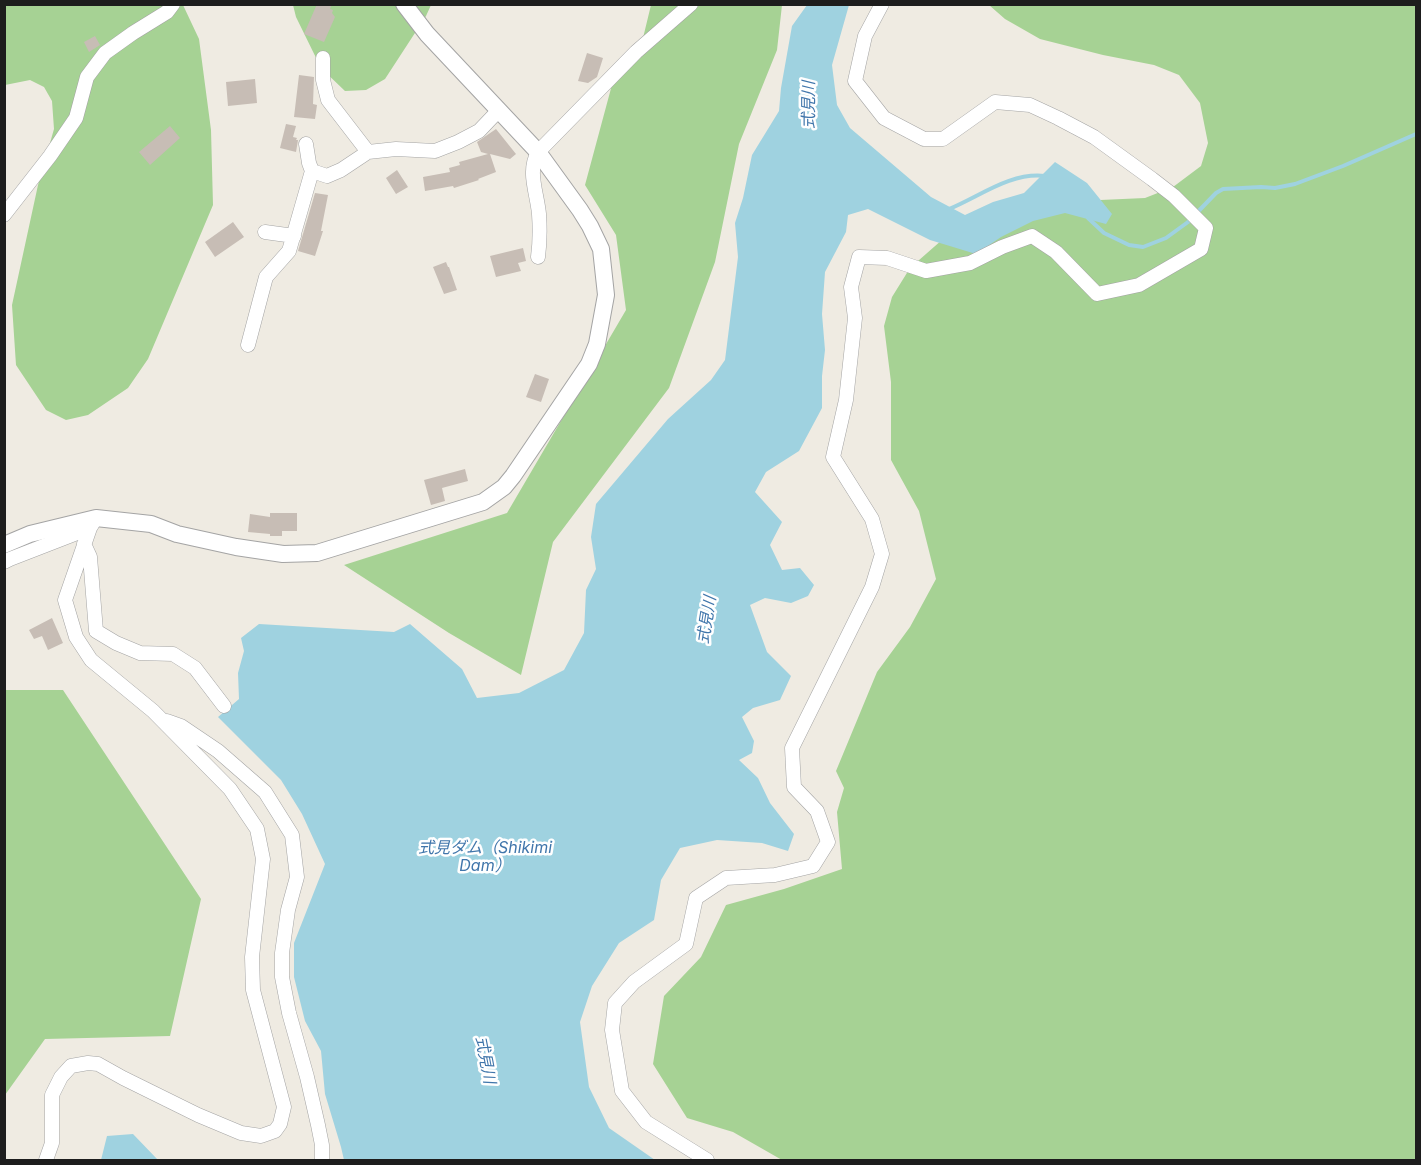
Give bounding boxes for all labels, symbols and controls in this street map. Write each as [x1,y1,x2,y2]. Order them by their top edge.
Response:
water label: 式見川 [799,81,819,129]
water label: 式見川 [694,595,720,645]
water label: 式見ダム（Shikimi Dam） [418,838,552,876]
water label: 式見川 [471,1035,499,1085]

